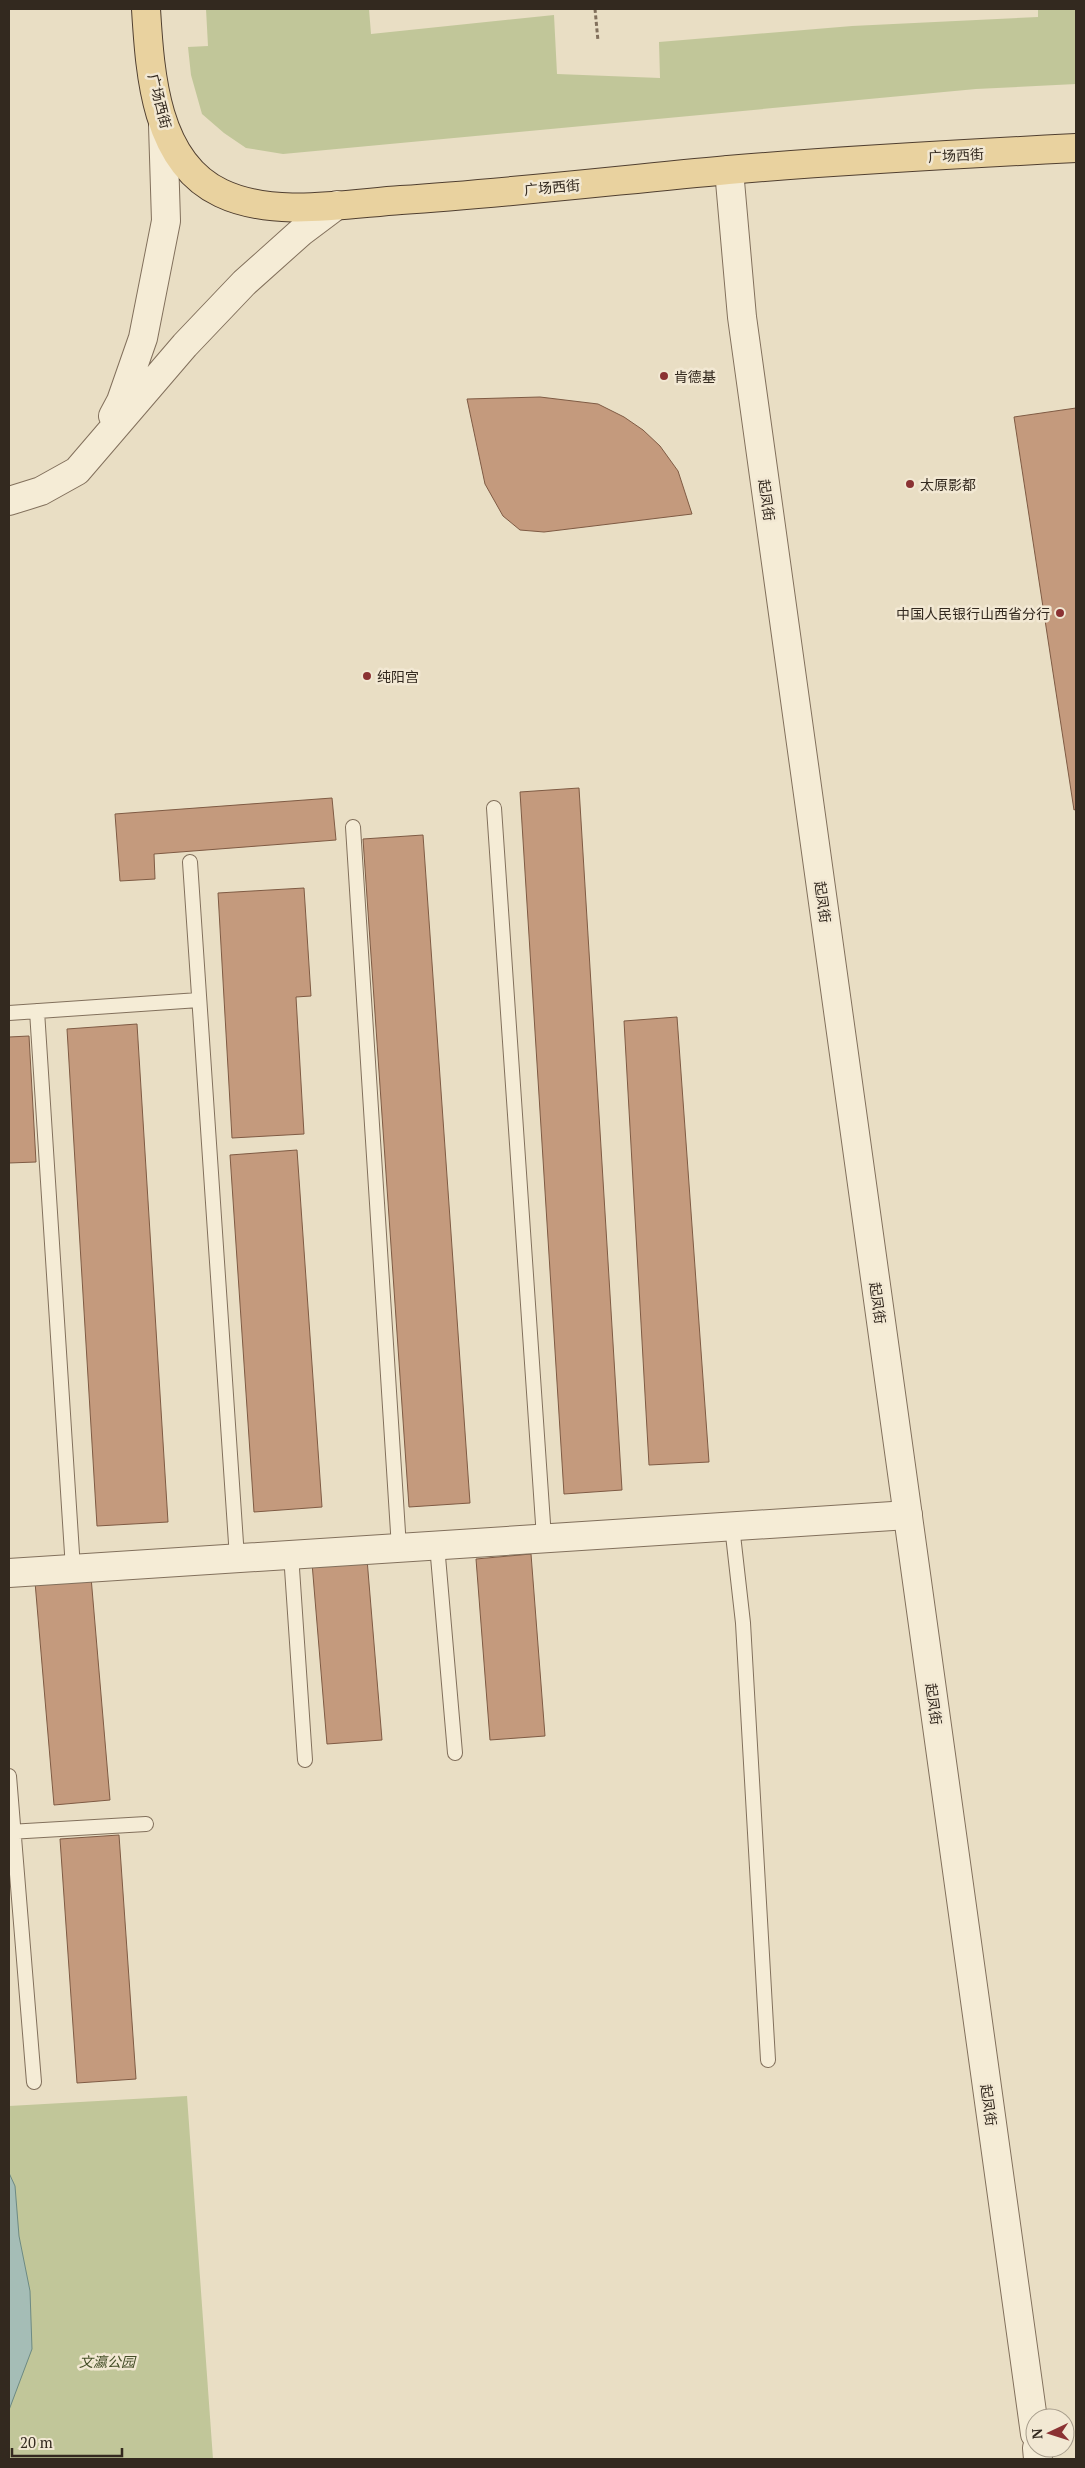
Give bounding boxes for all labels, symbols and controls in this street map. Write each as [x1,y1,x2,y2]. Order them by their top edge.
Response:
street label: 广场西街 [144,72,176,130]
street label: 广场西街 [928,144,984,166]
street label: 广场西街 [523,175,581,199]
place label: 肯德基 [674,367,716,386]
marker: 肯德基 [658,370,670,382]
place label: 太原影都 [920,475,976,494]
street label: 起凤街 [755,478,779,522]
marker: 太原影都 [904,478,916,490]
place label: 中国人民银行山西省分行 [896,604,1050,623]
marker: 中国人民银行山西省分行 [1054,607,1066,619]
place label: 纯阳宫 [377,667,419,686]
marker: 纯阳宫 [361,670,373,682]
street label: 起凤街 [811,880,835,924]
street label: 起凤街 [866,1281,890,1325]
street label: 起凤街 [922,1682,946,1726]
street label: 起凤街 [977,2083,1001,2127]
park label: 文瀛公园 [79,2352,137,2371]
north arrow [1025,2408,1075,2458]
scale bar [12,2426,122,2458]
text: N [1027,2428,1046,2440]
text: 20 m [20,2432,53,2452]

